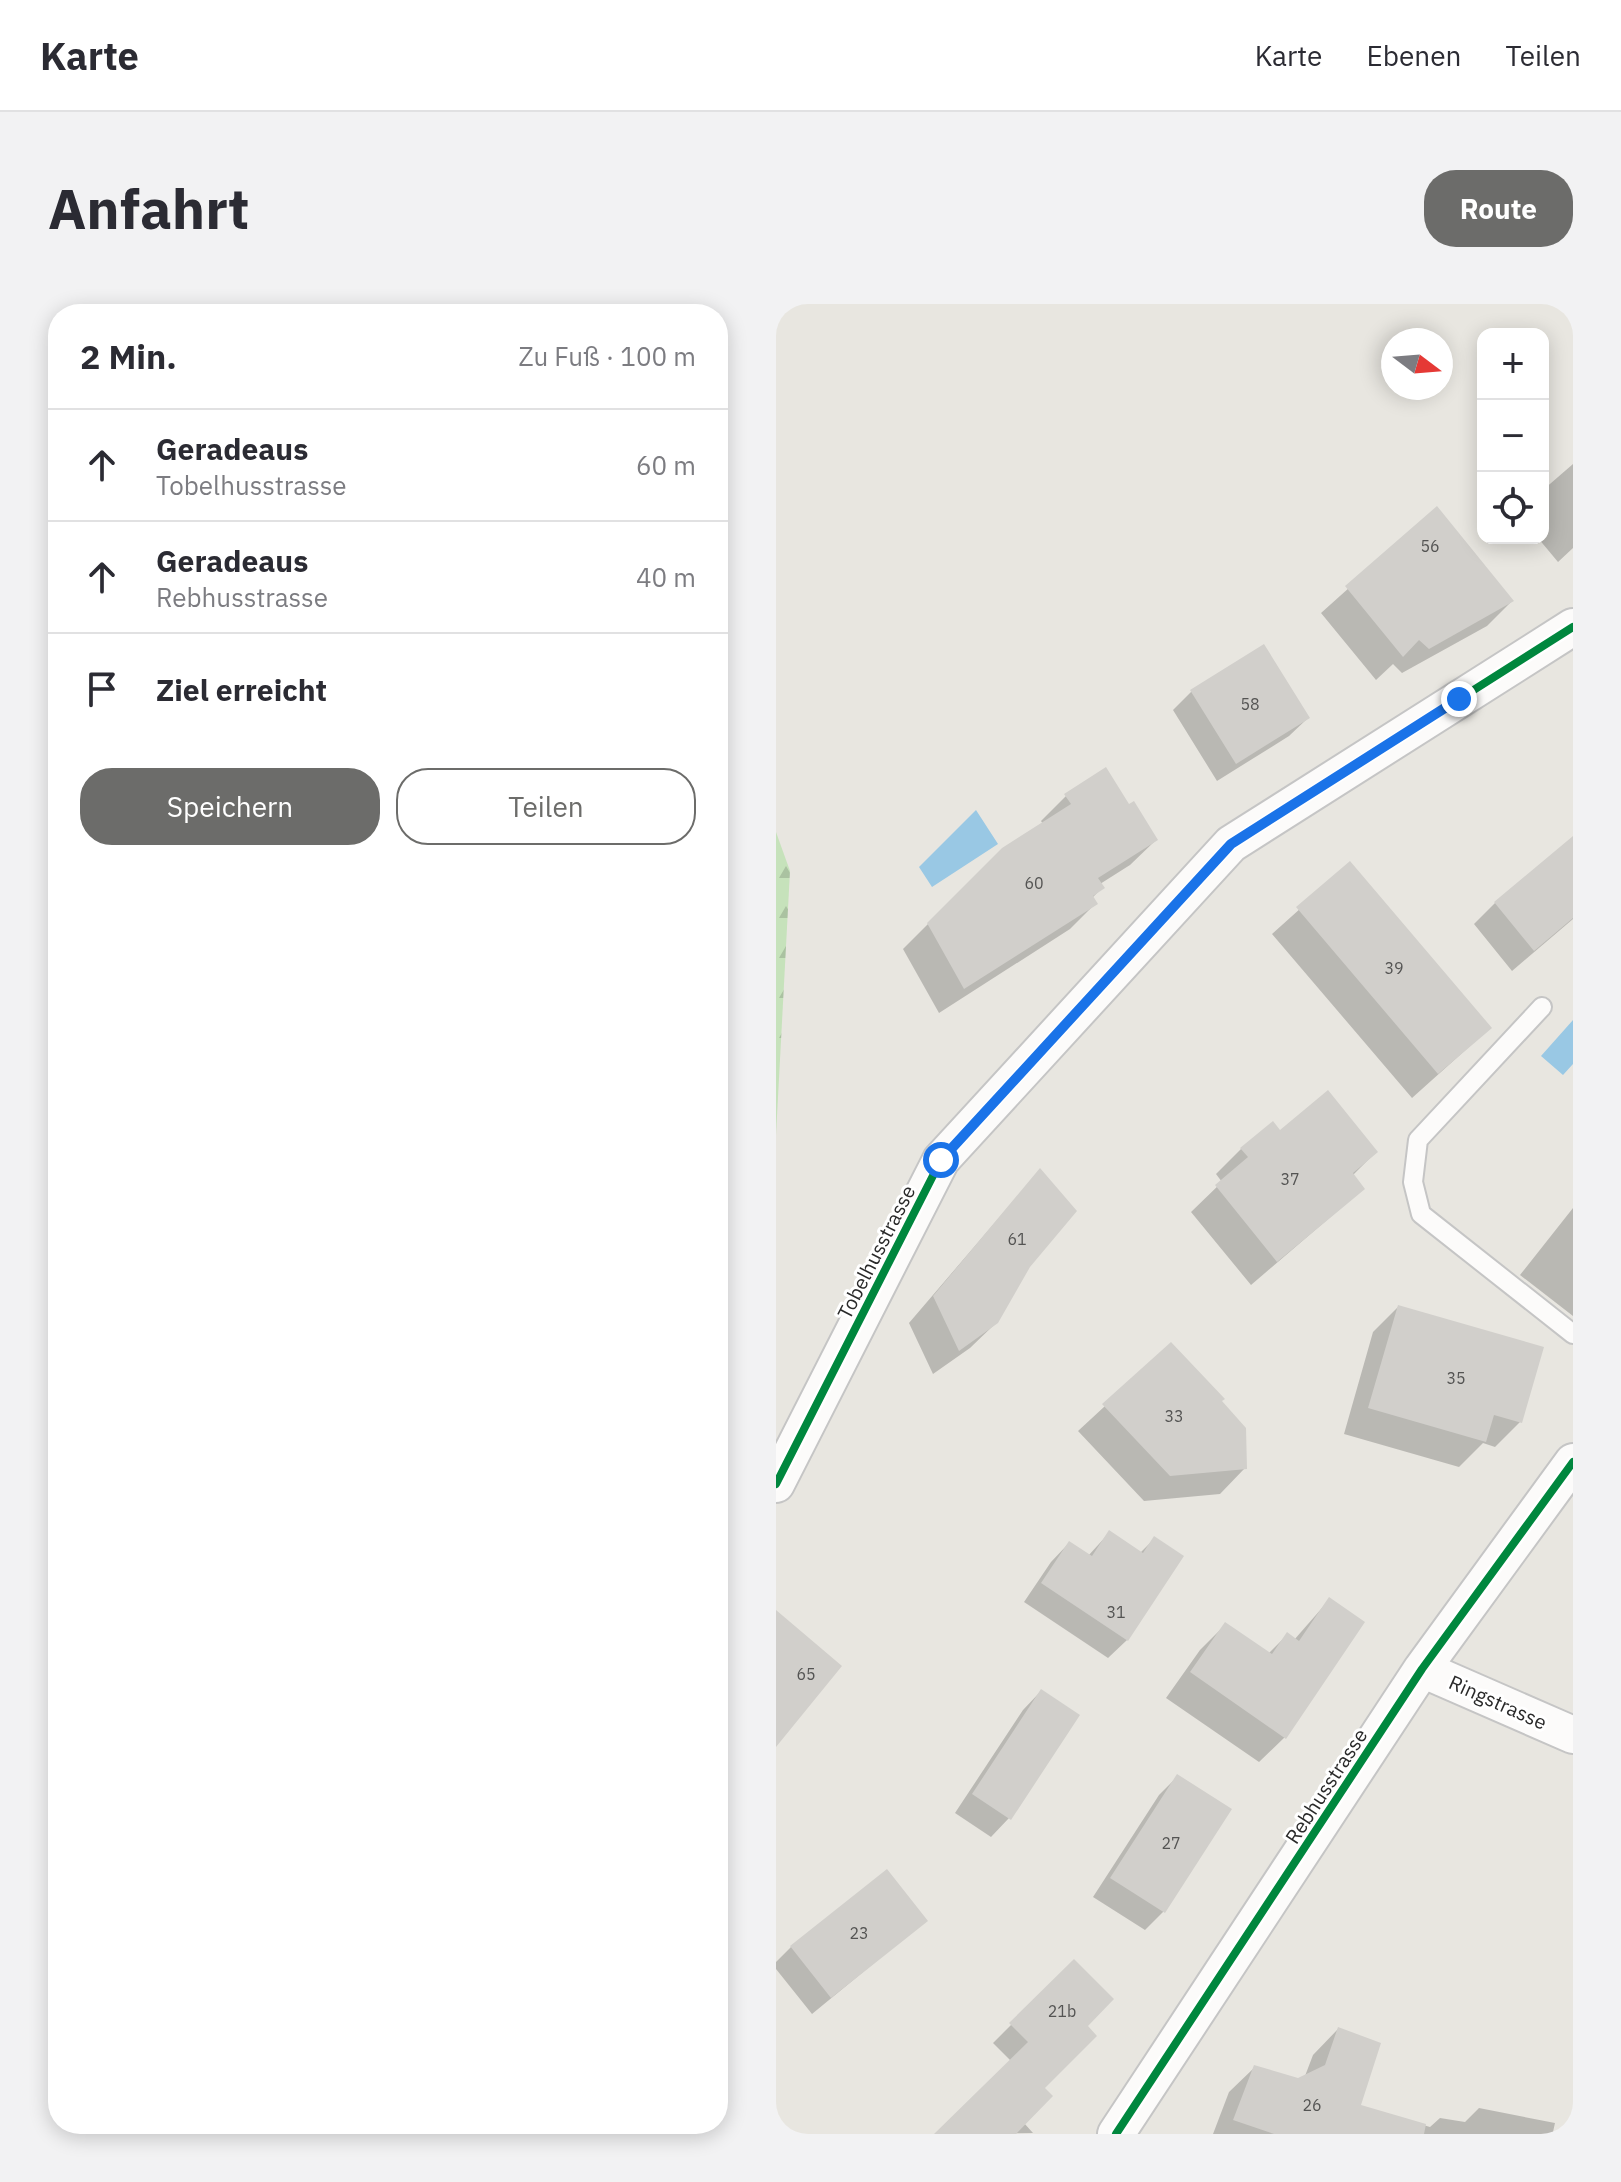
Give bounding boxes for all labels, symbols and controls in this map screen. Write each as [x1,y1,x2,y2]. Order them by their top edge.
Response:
text: Karte [40,31,139,80]
text: Karte [1255,37,1322,74]
text: Ebenen [1366,37,1462,74]
text: Teilen [1506,37,1581,74]
button: Route [1424,170,1573,247]
text: Anfahrt [48,172,250,244]
north arrow [1381,328,1453,400]
map controls [1477,328,1549,544]
button: + [1477,328,1549,400]
text: 2 Min. [80,334,177,378]
text: Zu Fuß · 100 m [518,339,696,373]
button: − [1477,400,1549,472]
text: Geradeaus [156,429,308,468]
icon: ahead [80,443,124,487]
text: 60 m [636,448,696,482]
text: Tobelhusstrasse [156,468,347,502]
button: locate [1477,472,1549,544]
house number: 56 [1420,536,1440,556]
text: Geradeaus [156,541,308,580]
icon: ahead [80,555,124,599]
text: 40 m [636,560,696,594]
text: Rebhusstrasse [156,580,328,614]
icon: arrive [80,667,124,711]
text: Ziel erreicht [156,670,327,709]
route end [1441,681,1477,717]
house number: 58 [1240,694,1260,714]
button: Speichern [80,768,380,845]
button: Teilen [396,768,696,845]
house number: 60 [1024,873,1044,893]
house number: 39 [1384,958,1404,978]
route start [923,1142,959,1178]
house number: 37 [1280,1169,1300,1189]
street label: Tobelhusstrasse [831,1181,921,1323]
house number: 61 [1007,1229,1027,1249]
house number: 35 [1446,1368,1466,1388]
house number: 33 [1164,1406,1184,1426]
house number: 31 [1106,1602,1126,1622]
house number: 65 [796,1664,816,1684]
street label: Ringstrasse [1445,1668,1551,1736]
street label: Rebhusstrasse [1279,1723,1373,1849]
house number: 27 [1161,1833,1181,1853]
house number: 23 [849,1923,869,1943]
house number: 21b [1048,2001,1076,2021]
house number: 26 [1302,2095,1322,2115]

